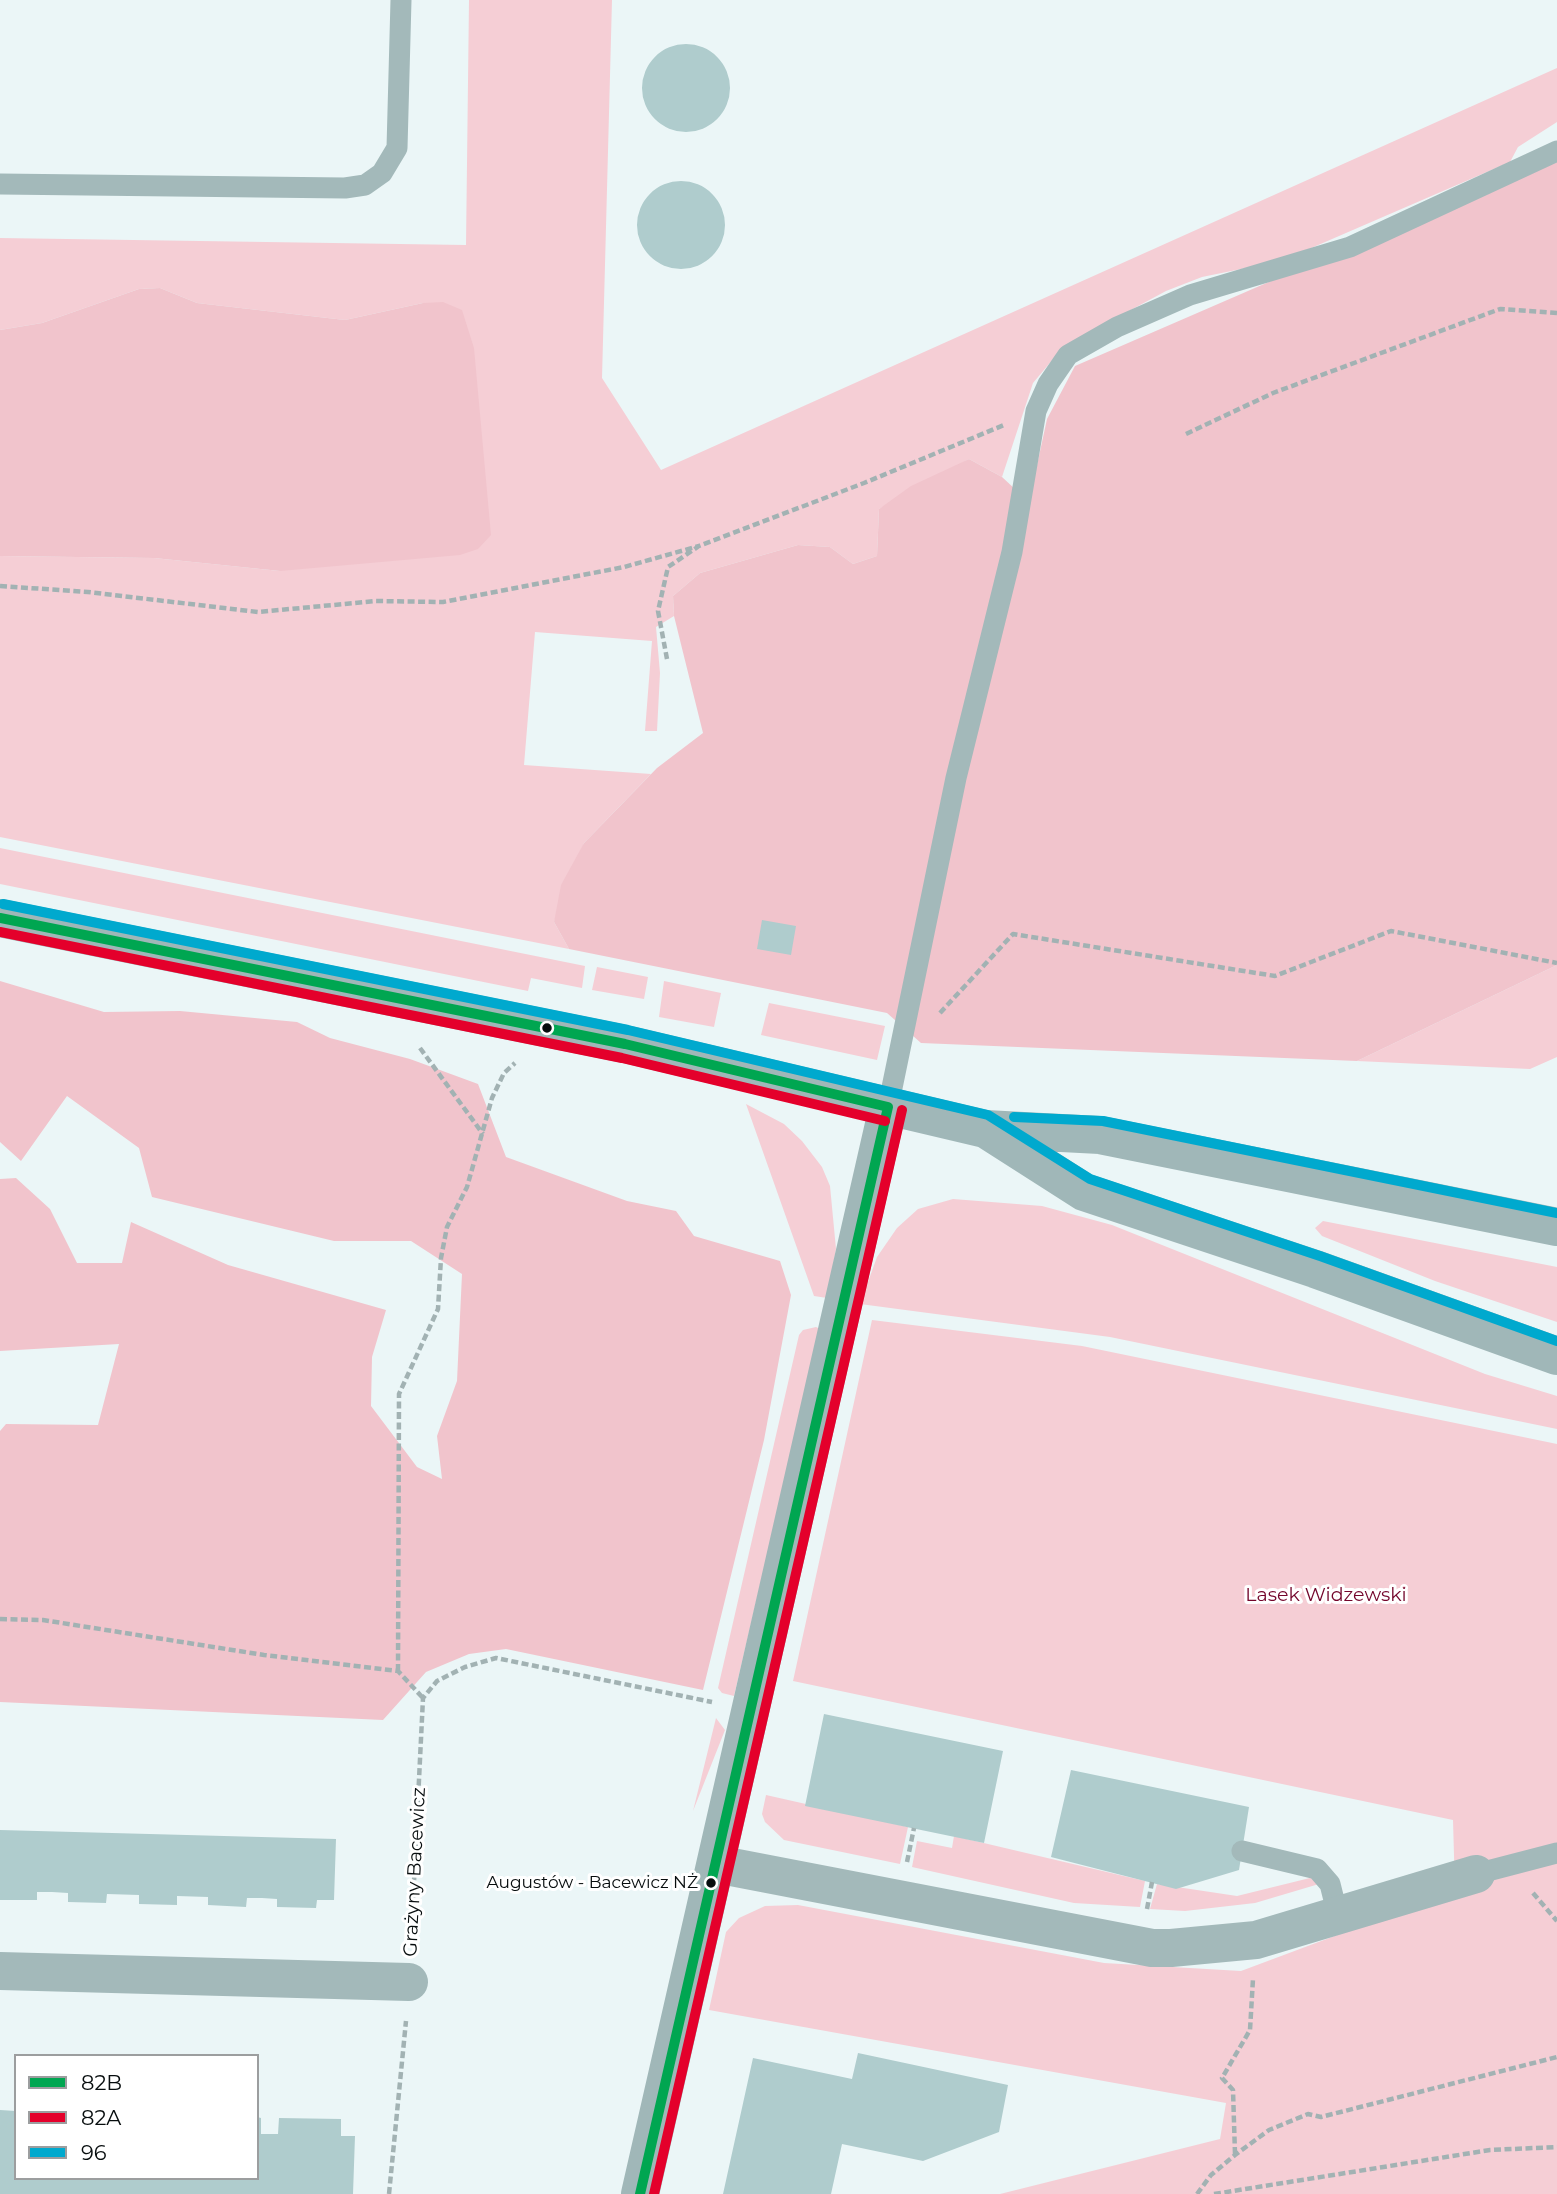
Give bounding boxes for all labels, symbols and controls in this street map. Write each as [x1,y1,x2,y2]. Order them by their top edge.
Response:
unlabelled marker [540,1021,554,1035]
park label: Lasek Widzewski [1245,1584,1407,1606]
street label: Grażyny Bacewicz [399,1787,431,1957]
place label: Augustów - Bacewicz NŻ [487,1873,698,1893]
marker: Augustów - Bacewicz NŻ [704,1876,718,1890]
legend [14,2054,259,2180]
text: 82B [81,2070,122,2095]
text: 82A [81,2105,121,2130]
text: 96 [81,2140,107,2165]

